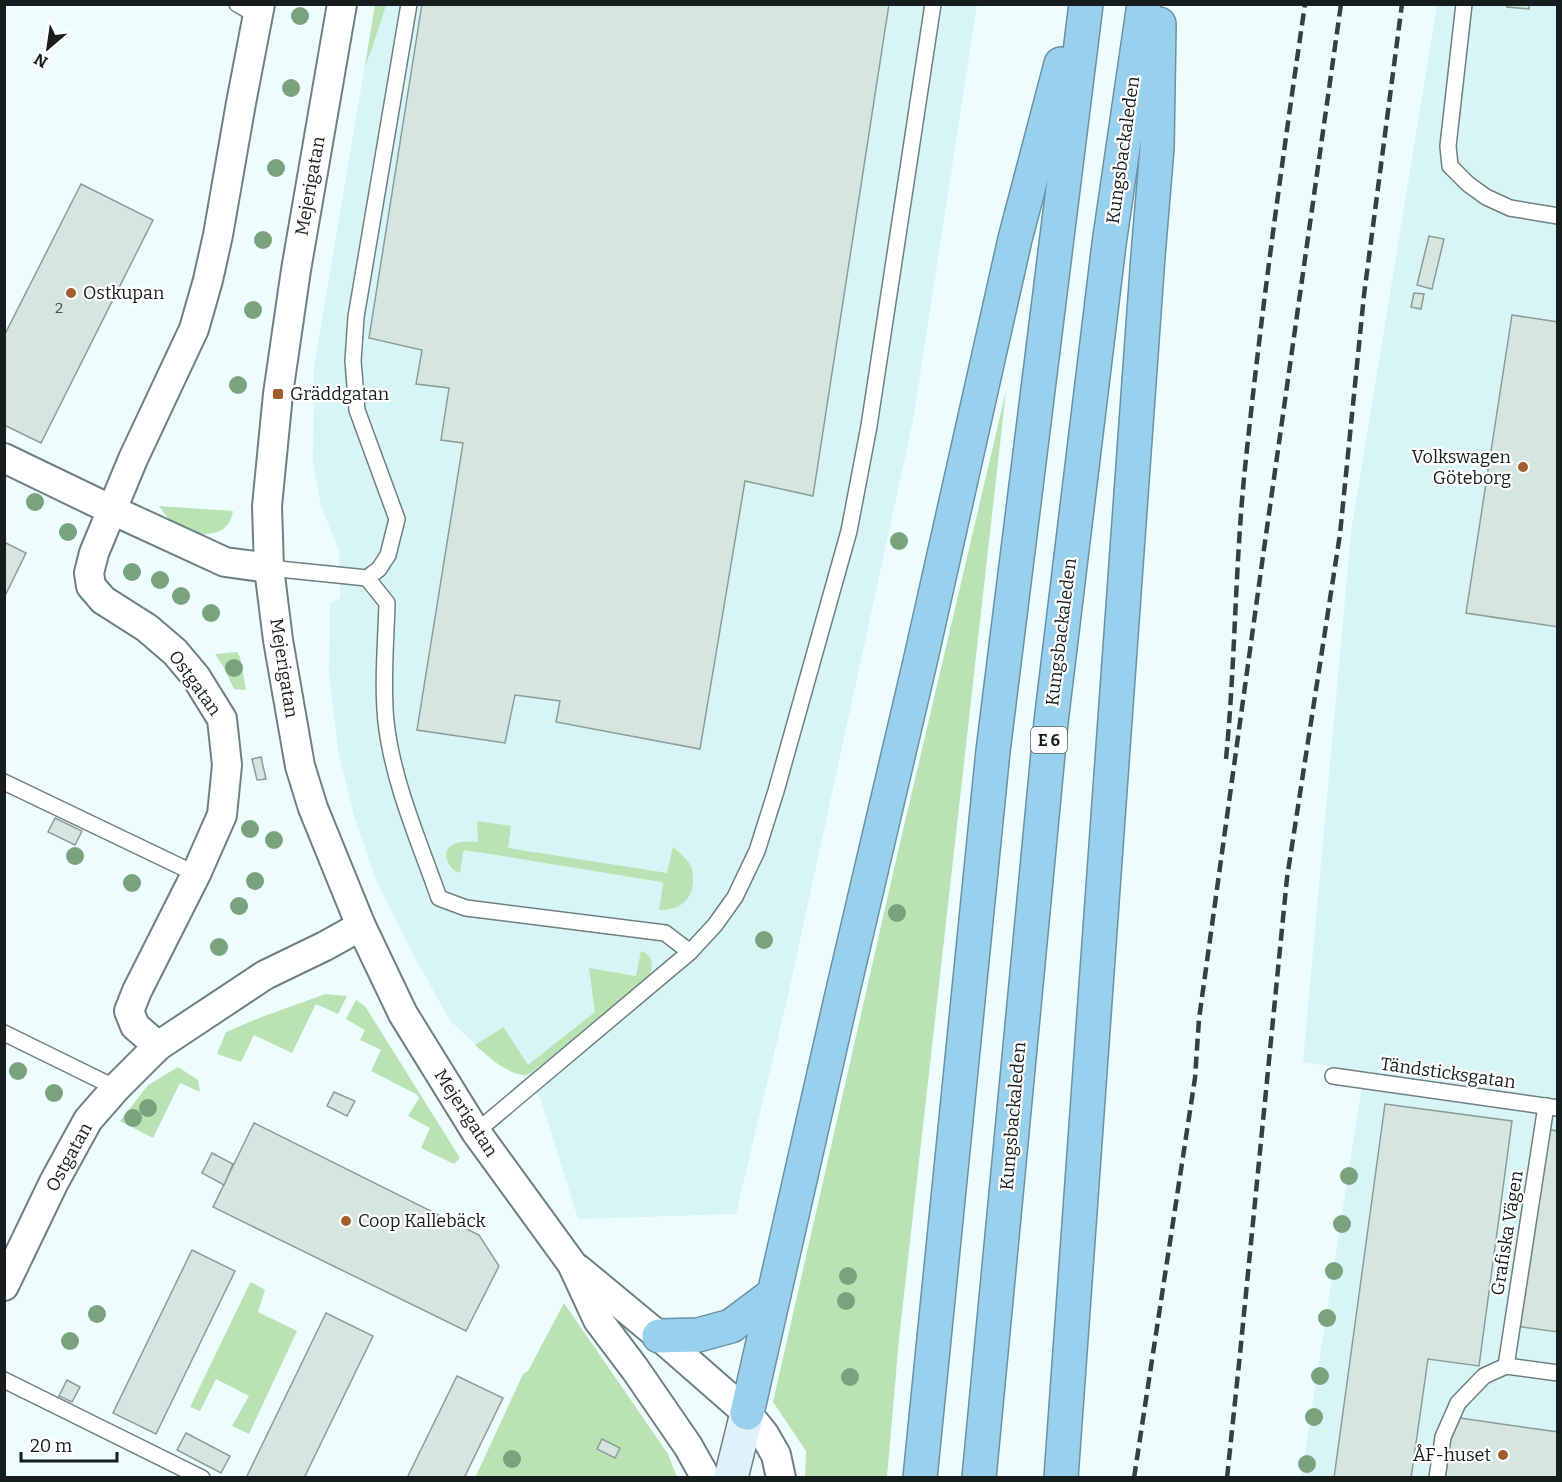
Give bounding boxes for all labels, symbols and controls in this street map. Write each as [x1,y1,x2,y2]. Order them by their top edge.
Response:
north arrow [18,18,78,78]
text: N [31,49,51,72]
street label: Kungsbackaleden [1102,74,1144,225]
street label: Mejerigatan [290,134,330,237]
place label: Ostkupan [83,282,165,304]
marker: Ostkupan [64,286,78,300]
house number: 2 [55,299,63,317]
place label: Gräddgatan [290,383,390,405]
marker: Gräddgatan [271,387,285,401]
place label: Volkswagen Göteborg [1411,446,1512,489]
marker: Volkswagen Göteborg [1516,460,1530,474]
street label: Kungsbackaleden [1041,556,1081,707]
street label: Mejerigatan [265,617,303,720]
street label: Ostgatan [164,646,226,720]
road number: E 6 [1031,727,1067,753]
street label: Kungsbackaleden [996,1040,1030,1191]
street label: Tändsticksgatan [1379,1053,1518,1093]
street label: Mejerigatan [429,1065,503,1162]
street label: Ostgatan [41,1118,97,1195]
street label: Grafiska Vägen [1486,1168,1528,1297]
place label: Coop Kallebäck [358,1210,486,1232]
marker: Coop Kallebäck [339,1214,353,1228]
scale bar [21,1425,117,1463]
text: 20 m [30,1435,72,1457]
place label: ÅF-huset [1413,1444,1491,1466]
marker: ÅF-huset [1496,1448,1510,1462]

